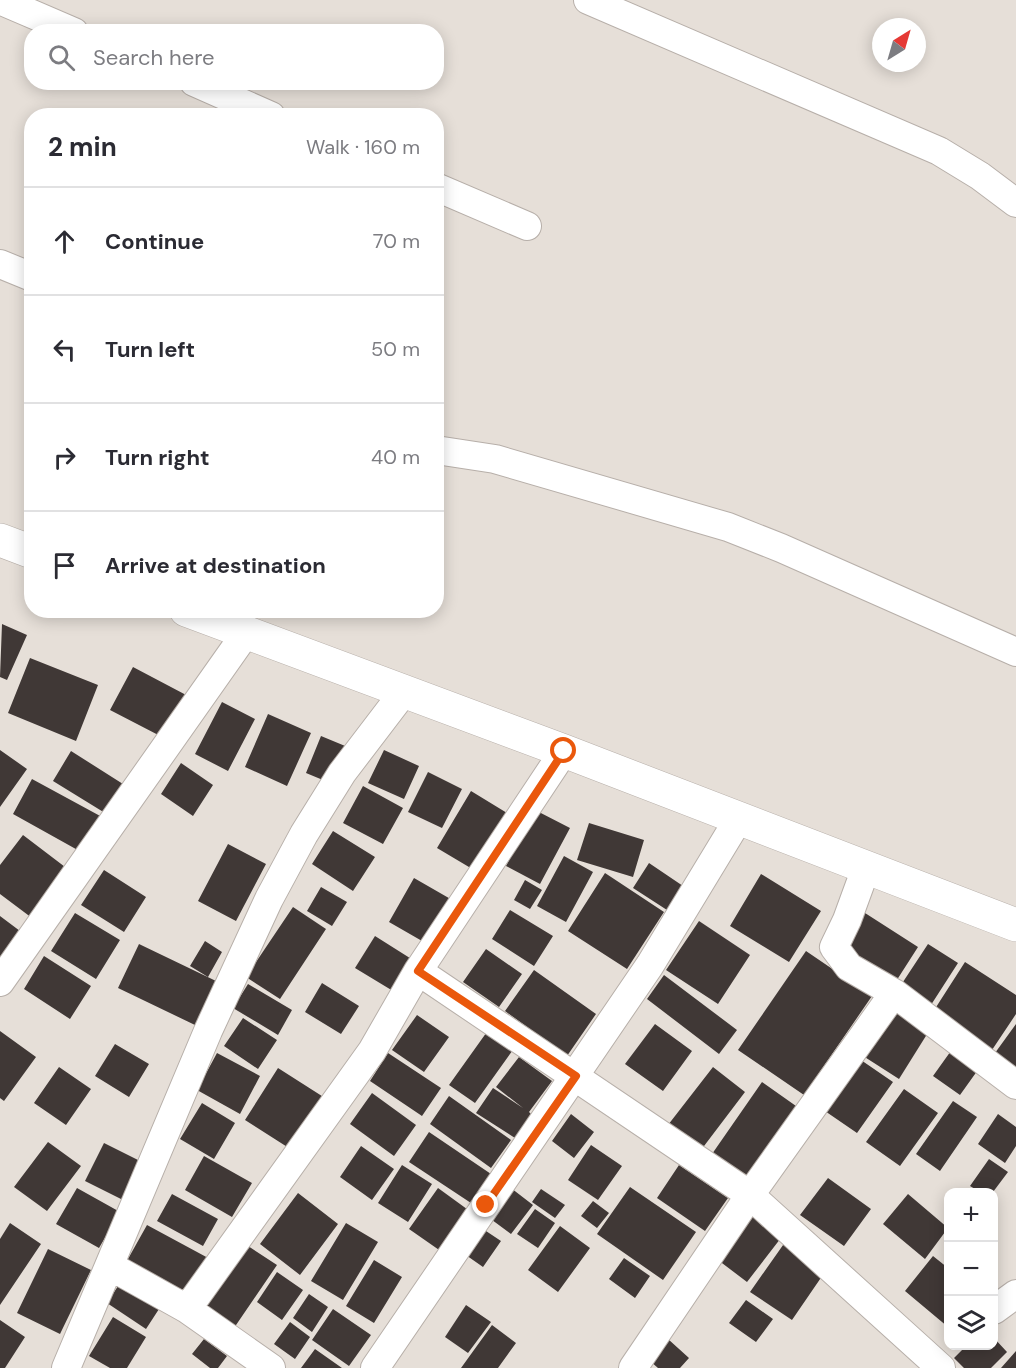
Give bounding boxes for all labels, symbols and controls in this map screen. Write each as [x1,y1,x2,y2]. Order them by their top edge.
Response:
north arrow [872,18,926,72]
search box [24,24,444,90]
icon: search [45,41,78,74]
text: Search here [93,43,214,72]
text: 2 min [48,130,117,164]
text: Walk · 160 m [306,134,420,160]
icon: ahead [48,225,81,258]
text: Continue [105,227,204,256]
text: 70 m [373,228,420,254]
icon: left [48,333,81,366]
text: Turn left [105,335,195,364]
text: 50 m [371,336,420,362]
icon: right [48,441,81,474]
text: Turn right [105,443,210,472]
text: 40 m [371,444,420,470]
icon: arrive [48,549,81,582]
text: Arrive at destination [105,551,326,580]
route start [550,737,576,763]
map controls [944,1188,998,1350]
button: + [944,1188,998,1242]
route end [472,1191,498,1217]
button: − [944,1242,998,1296]
button: layers [944,1296,998,1350]

